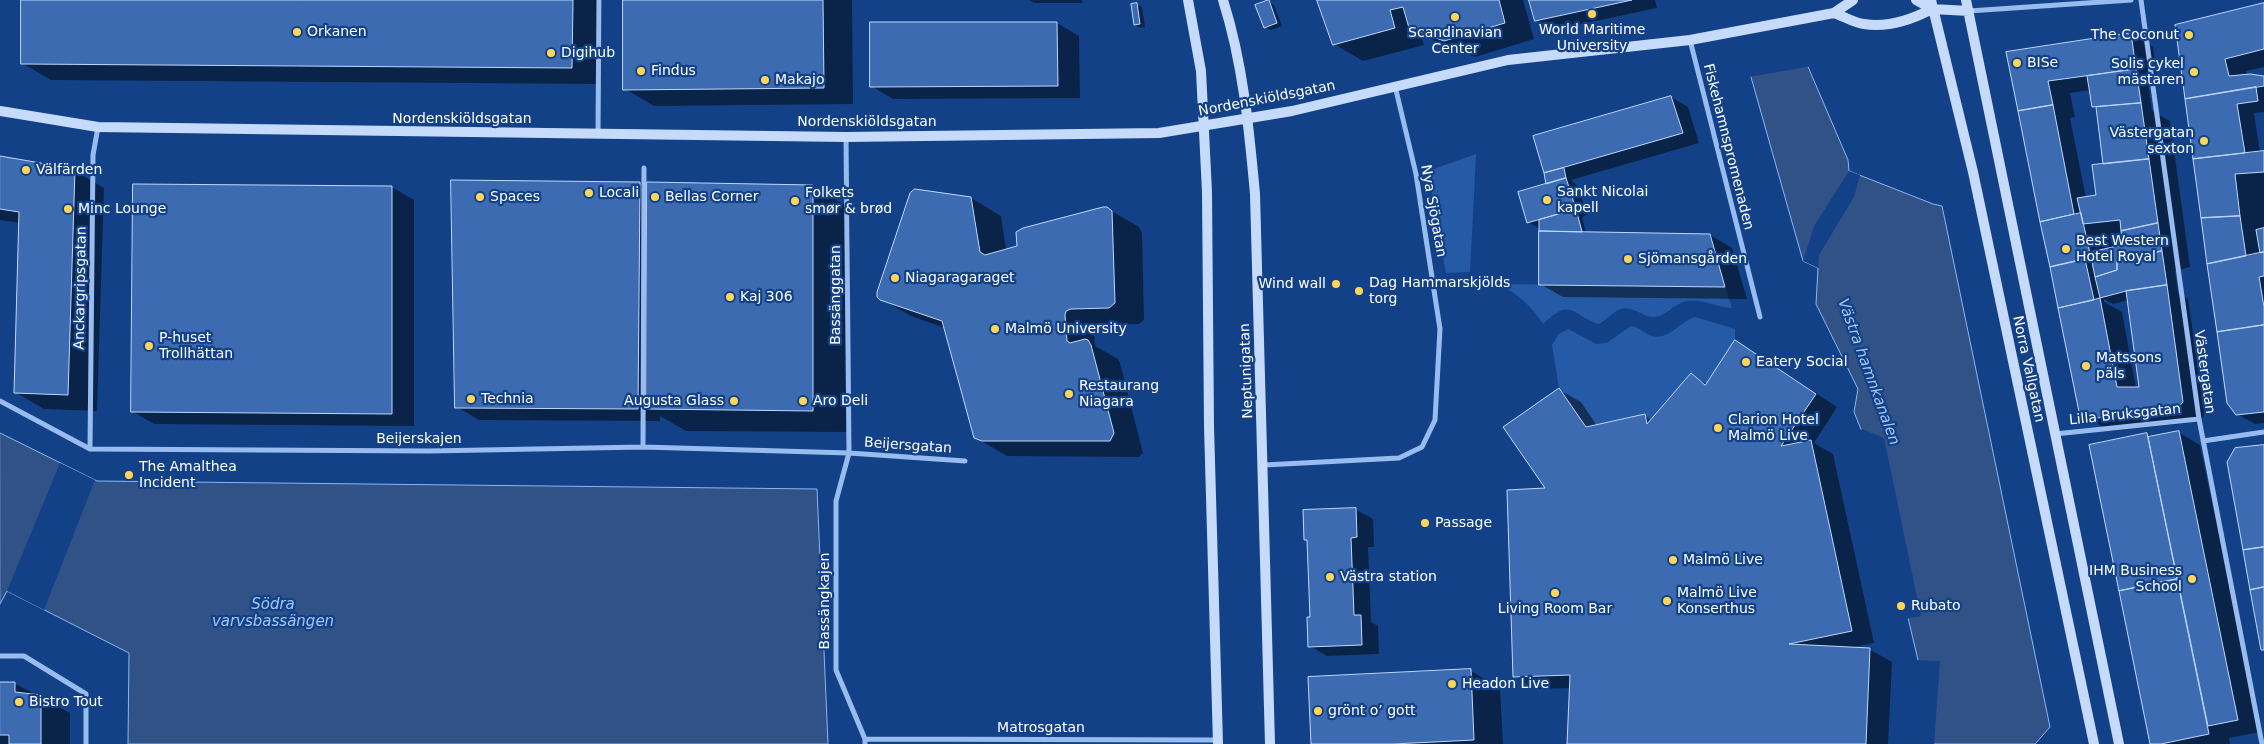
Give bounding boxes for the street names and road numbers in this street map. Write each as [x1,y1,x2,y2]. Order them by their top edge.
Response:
street label: Fiskehamnspromenaden [1699,62,1757,232]
street label: Nordenskiöldsgatan [1197,77,1337,121]
street label: Nordenskiöldsgatan [392,111,532,127]
street label: Nordenskiöldsgatan [797,114,937,130]
street label: Nya Sjögatan [1417,163,1449,259]
street label: Anckargripsgatan [72,226,90,350]
street label: Bassänggatan [828,245,844,345]
street label: Norra Vallgatan [2008,314,2048,424]
street label: Neptunigatan [1237,323,1257,419]
street label: Västergatan [2190,329,2218,415]
street label: Lilla Bruksgatan [2068,401,2182,429]
street label: Beijerskajen [376,431,462,447]
street label: Beijersgatan [863,435,953,457]
street label: Bassängkajen [817,553,833,649]
street label: Matrosgatan [997,720,1085,736]

